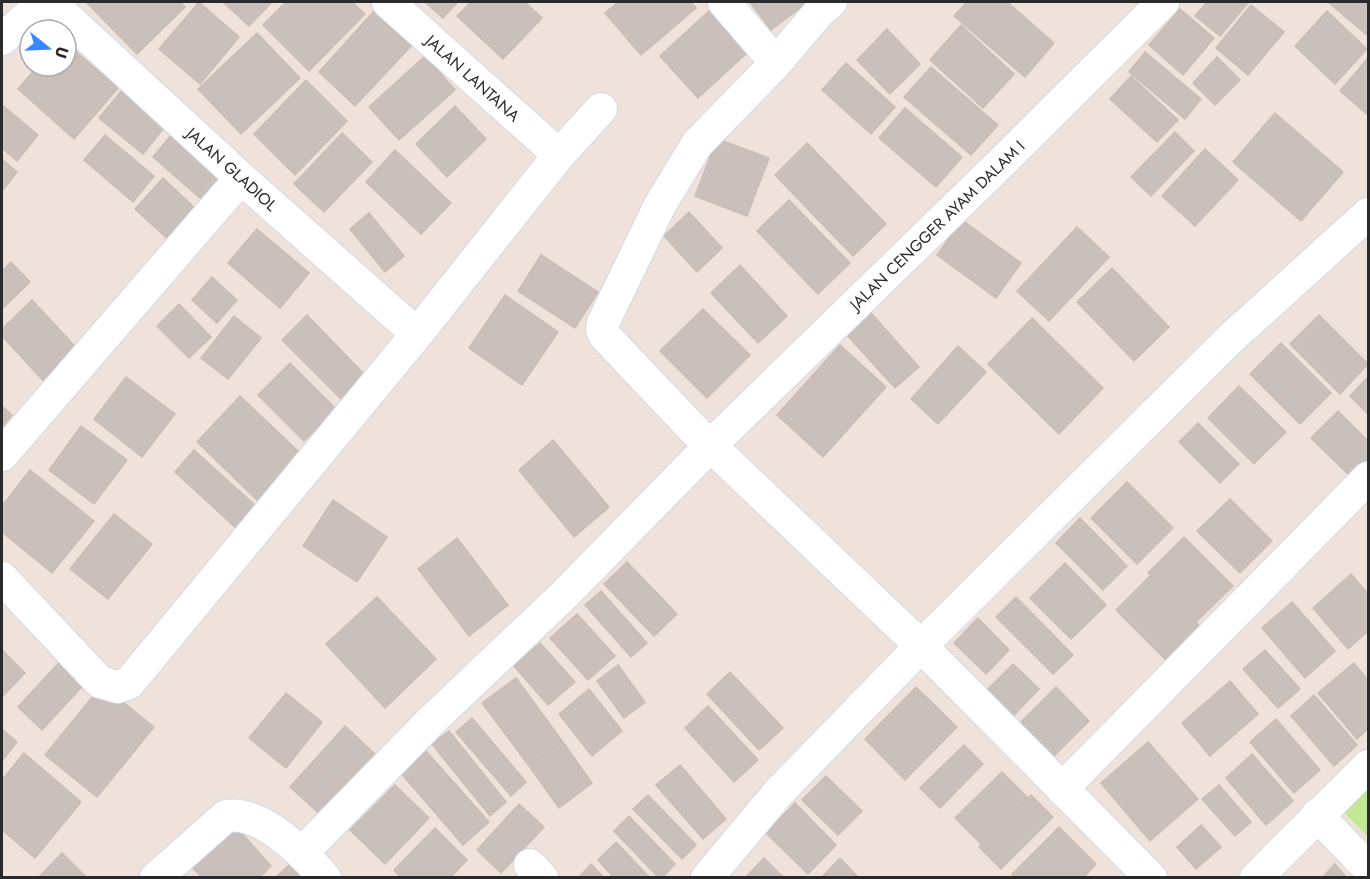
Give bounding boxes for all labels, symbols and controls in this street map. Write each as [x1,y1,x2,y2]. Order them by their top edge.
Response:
north arrow [18,18,78,78]
street label: JALAN LANTANA [419,28,525,127]
text: U [49,44,74,61]
street label: JALAN GLADIOL [180,121,283,217]
street label: JALAN CENGGER AYAM DALAM I [843,135,1030,317]

